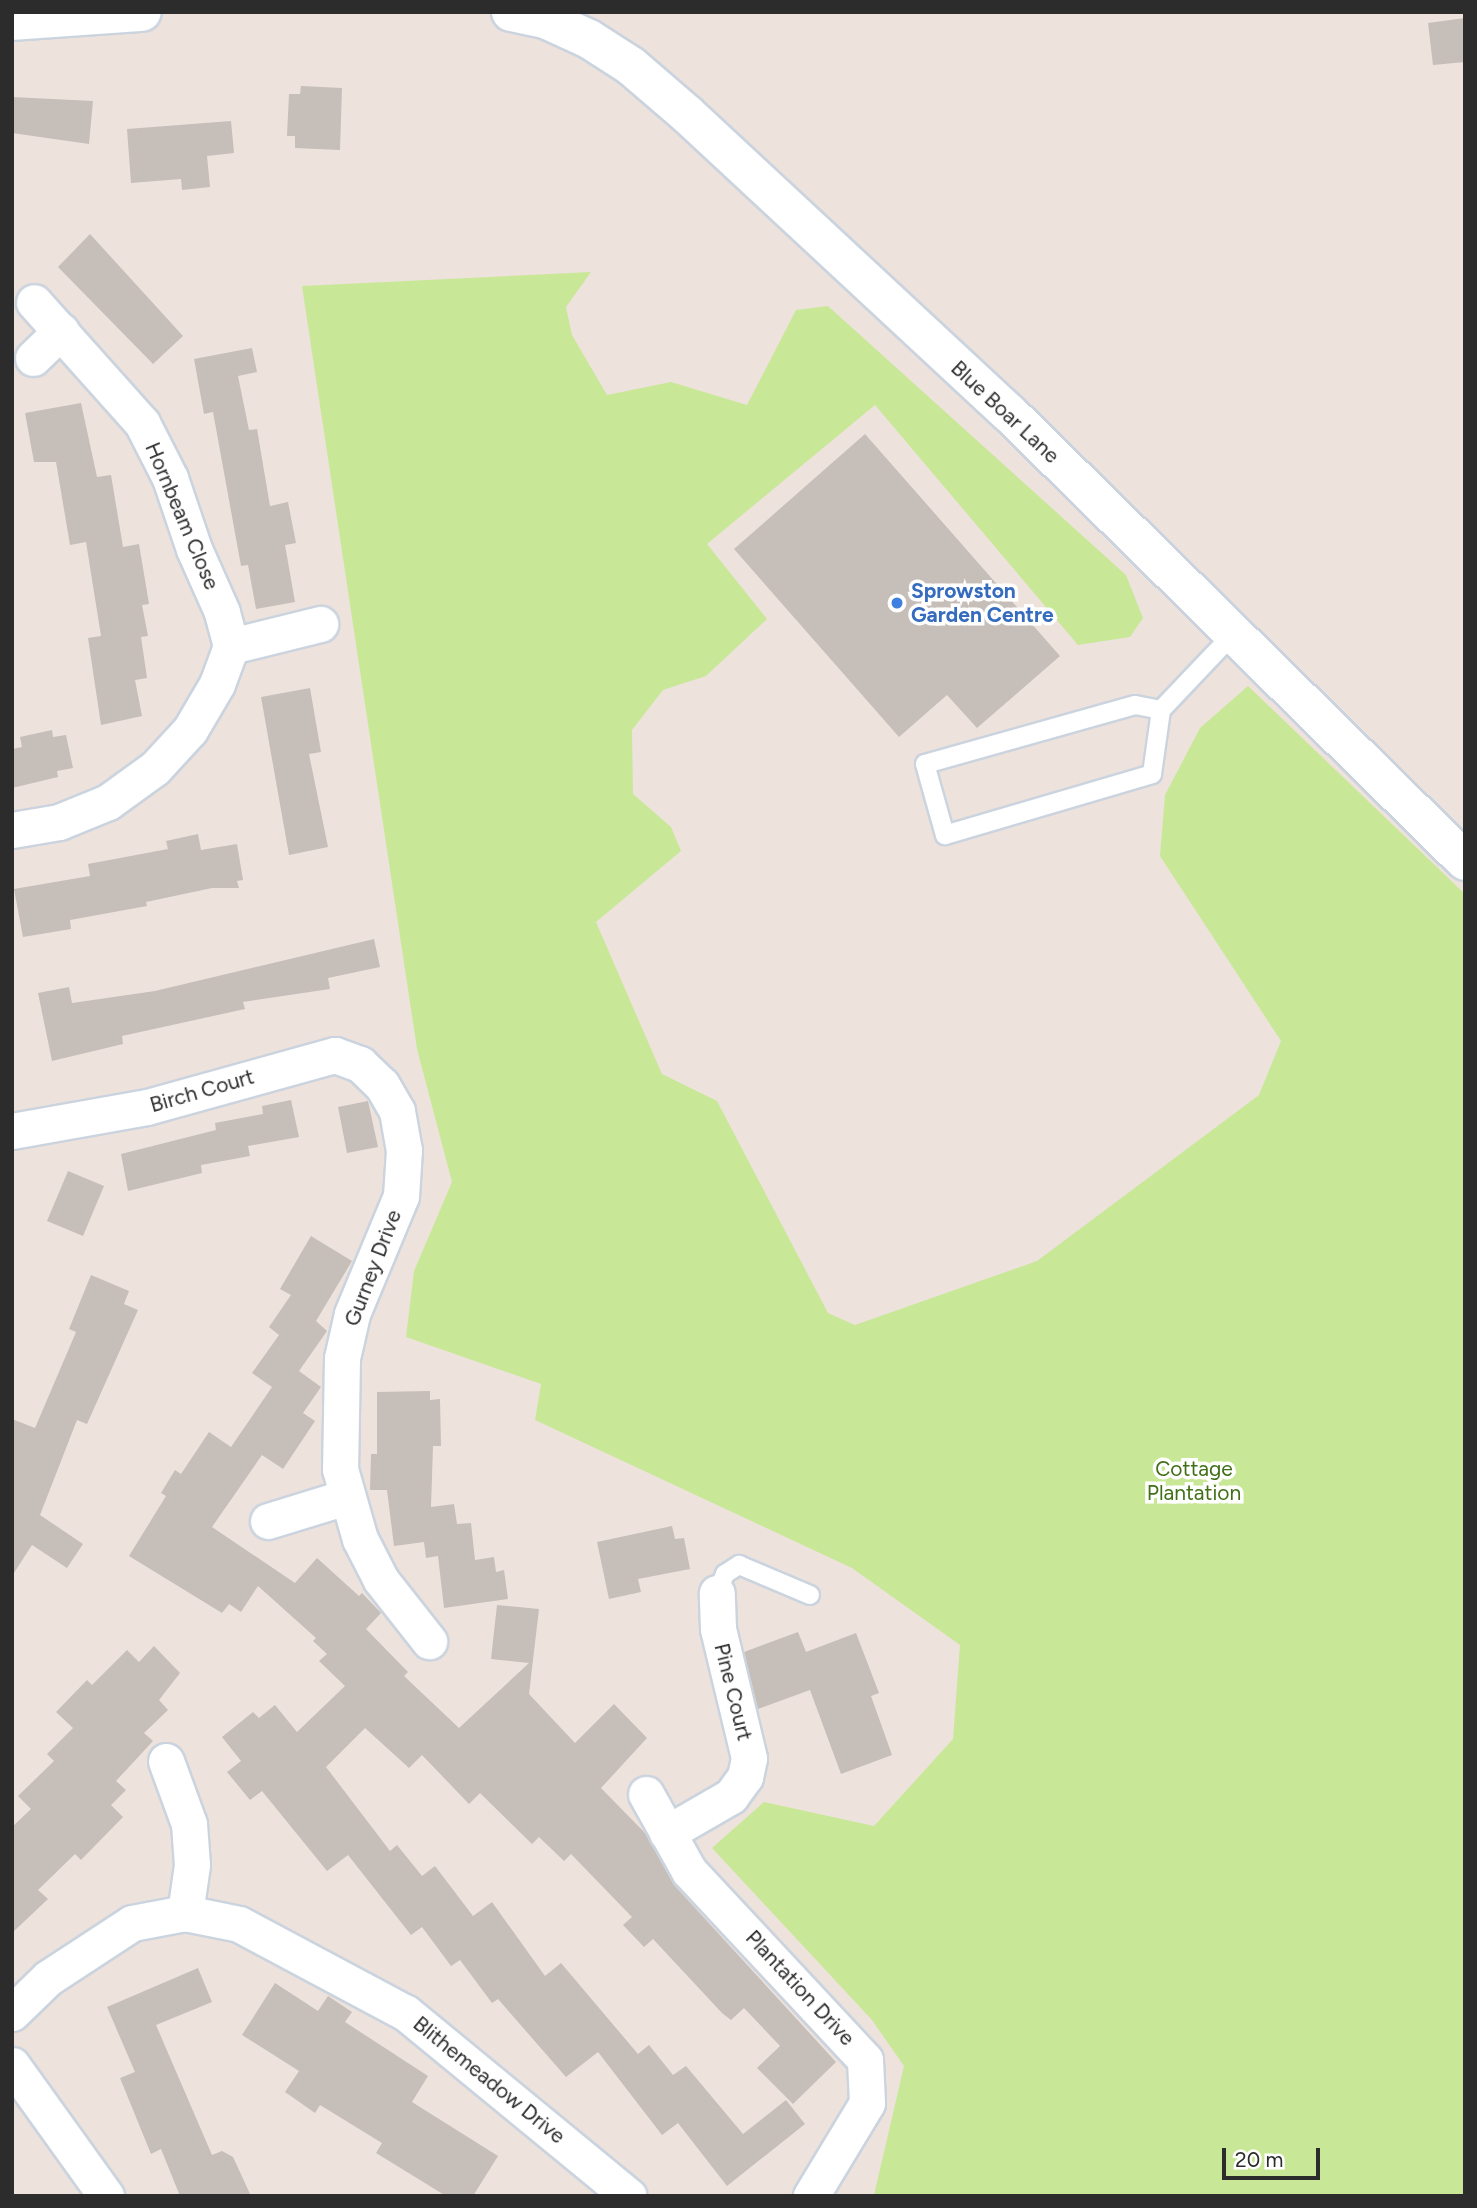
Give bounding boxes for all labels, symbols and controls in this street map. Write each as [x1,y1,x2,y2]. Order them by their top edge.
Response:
street label: Blue Boar Lane [946,356,1064,468]
street label: Hornbeam Close [140,439,224,593]
place label: Sprowston Garden Centre [911,578,1054,628]
marker: Sprowston Garden Centre [889,595,905,611]
street label: Birch Court [147,1064,257,1118]
street label: Gurney Drive [339,1206,407,1330]
park label: Cottage Plantation [1147,1456,1241,1506]
street label: Pine Court [709,1641,757,1743]
street label: Plantation Drive [740,1925,860,2051]
street label: Blithemeadow Drive [408,2011,570,2149]
scale bar [1225,2134,1323,2178]
text: 20 m [1235,2147,1283,2172]

